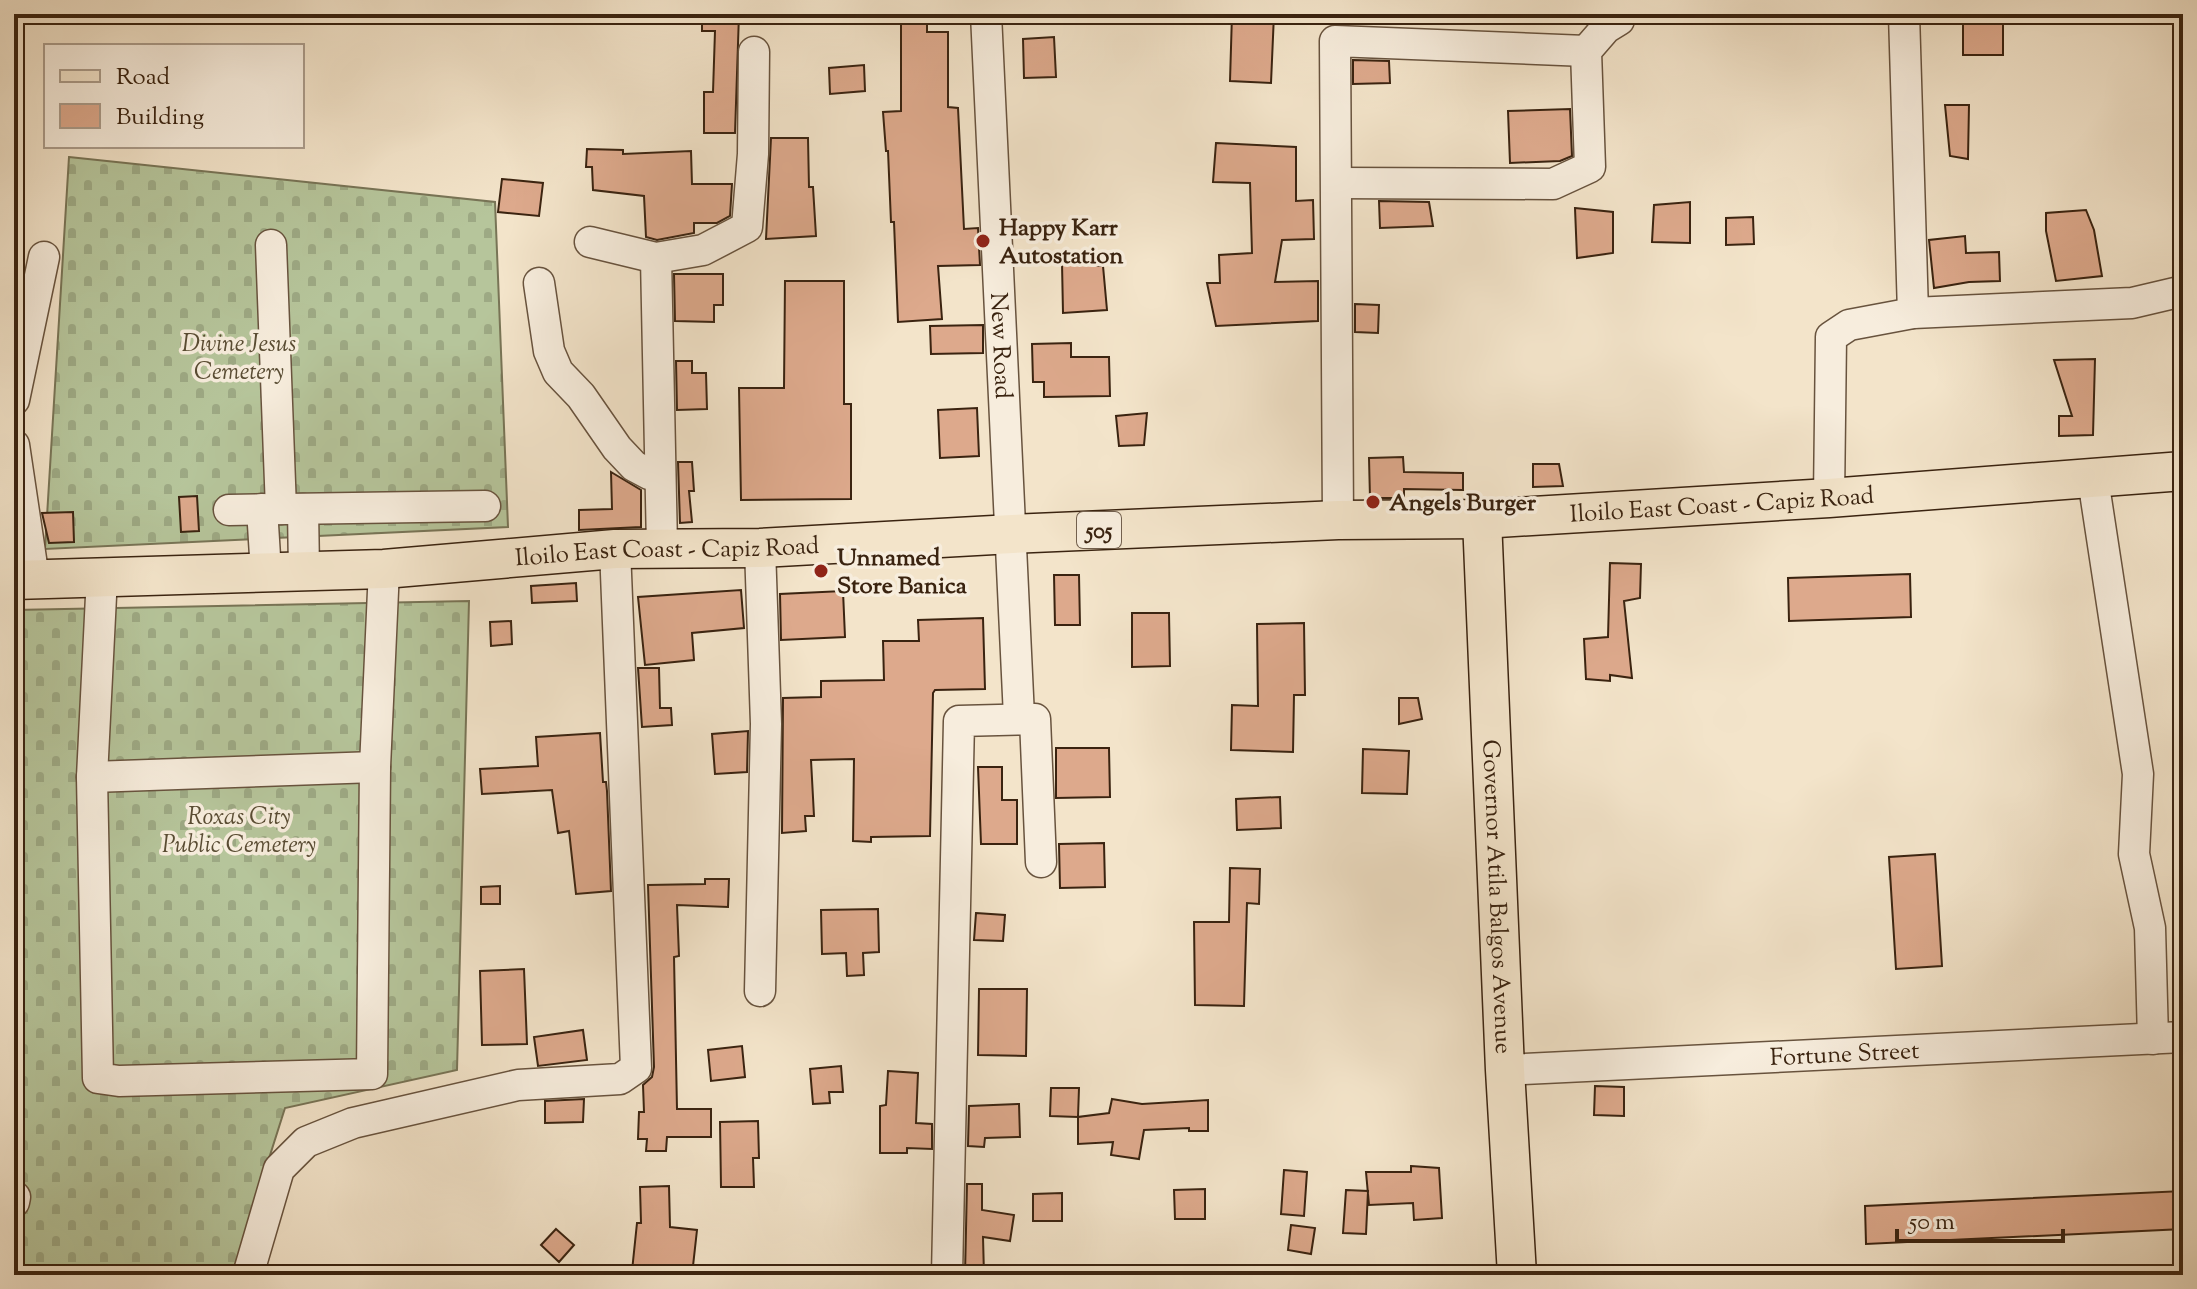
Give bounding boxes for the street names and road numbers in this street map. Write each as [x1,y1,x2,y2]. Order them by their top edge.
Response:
street label: New Road [980,292,1019,400]
street label: Iloilo East Coast - Capiz Road [1569,480,1876,533]
road number: 505 [1077,512,1121,548]
street label: Iloilo East Coast - Capiz Road [514,530,821,577]
street label: Governor Atila Balgos Avenue [1472,739,1519,1055]
street label: Fortune Street [1769,1035,1920,1076]

